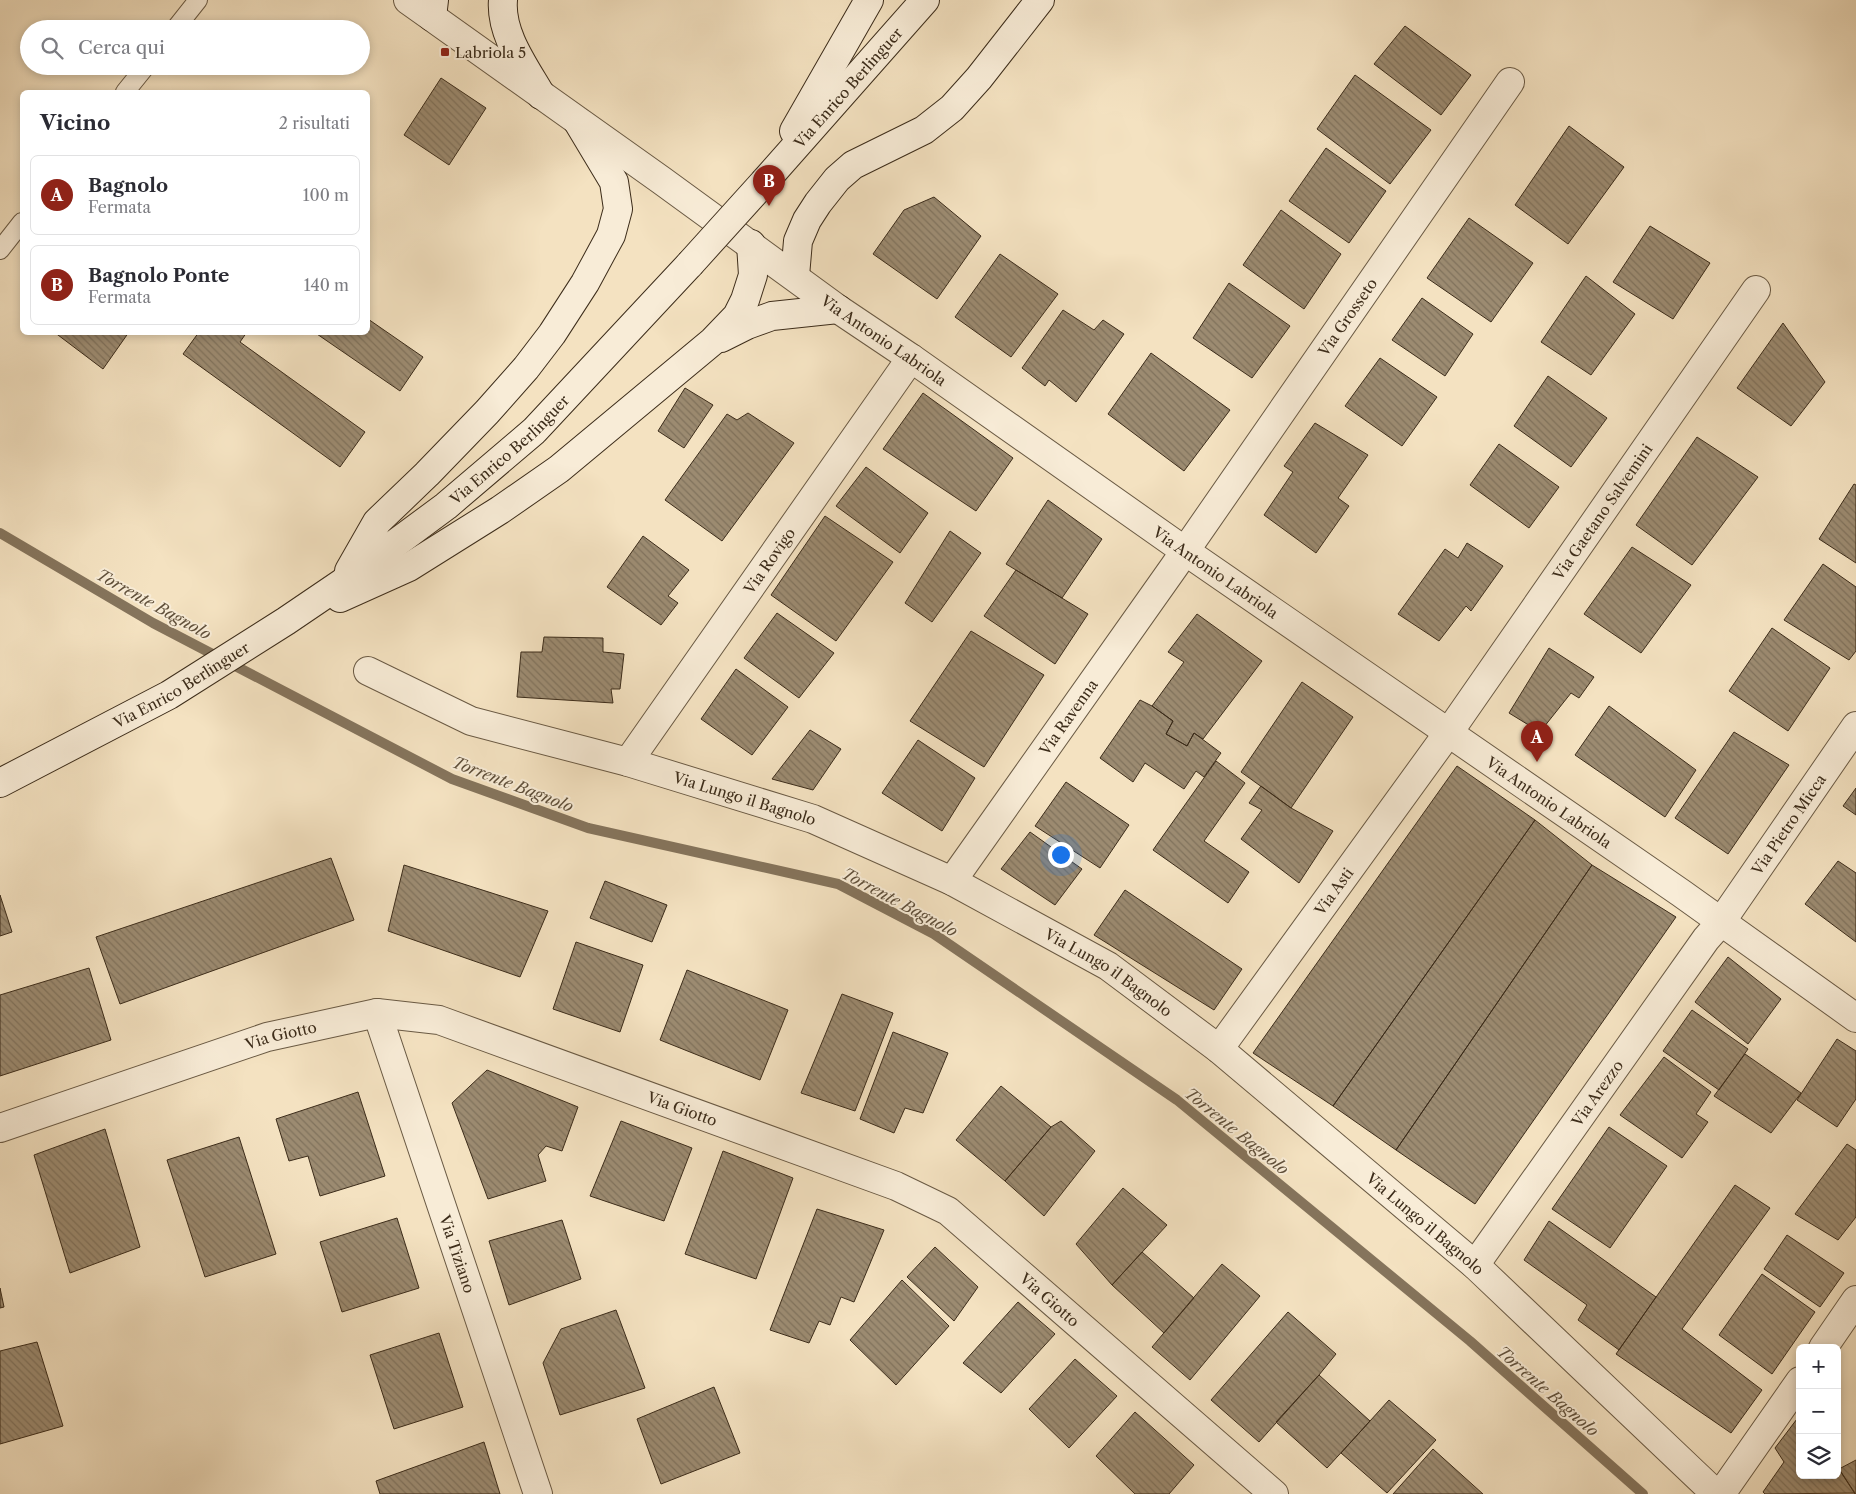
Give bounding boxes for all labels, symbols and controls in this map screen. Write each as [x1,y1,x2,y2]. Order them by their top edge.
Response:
search box [20,20,370,75]
street label: Via Enrico Berlinguer [789,23,906,152]
icon: search [38,34,66,62]
text: Cerca qui [78,36,165,59]
place label: Labriola 5 [455,43,526,62]
marker: Labriola 5 [439,46,451,58]
text: Vicino [40,110,110,135]
text: 2 risultati [279,113,350,133]
pin: B [753,165,785,206]
text: Bagnolo [88,174,168,197]
text: A [51,185,63,205]
text: 100 m [303,185,349,205]
text: Fermata [88,197,151,217]
text: Bagnolo Ponte [88,264,229,287]
street label: Via Grosseto [1313,274,1381,360]
text: B [51,275,63,295]
text: 140 m [304,275,349,295]
text: Fermata [88,287,151,307]
street label: Via Antonio Labriola [817,290,951,390]
street label: Via Enrico Berlinguer [445,390,573,509]
street label: Via Gaetano Salvemini [1548,440,1656,584]
street label: Via Antonio Labriola [1149,522,1282,622]
street label: Via Rovigo [739,524,799,598]
water label: Torrente Bagnolo [93,564,215,644]
street label: Via Enrico Berlinguer [109,637,253,732]
street label: Via Ravenna [1034,675,1101,759]
pin: A [1521,721,1553,762]
water label: Torrente Bagnolo [450,752,576,816]
street label: Via Antonio Labriola [1482,752,1616,852]
street label: Via Lungo il Bagnolo [670,767,818,829]
street label: Via Pietro Micca [1746,770,1830,879]
your location [1048,842,1074,868]
water label: Torrente Bagnolo [839,863,961,941]
street label: Via Asti [1309,863,1357,919]
street label: Via Lungo il Bagnolo [1041,924,1176,1020]
street label: Via Giotto [242,1017,318,1054]
street label: Via Arezzo [1566,1056,1627,1131]
water label: Torrente Bagnolo [1181,1083,1293,1179]
street label: Via Giotto [644,1087,720,1130]
street label: Via Lungo il Bagnolo [1362,1168,1488,1278]
street label: Via Tiziano [435,1211,480,1295]
street label: Via Giotto [1015,1268,1084,1331]
water label: Torrente Bagnolo [1493,1341,1603,1441]
map controls [1796,1344,1841,1479]
button: + [1796,1344,1841,1389]
button: − [1796,1389,1841,1434]
button: layers [1796,1434,1841,1479]

